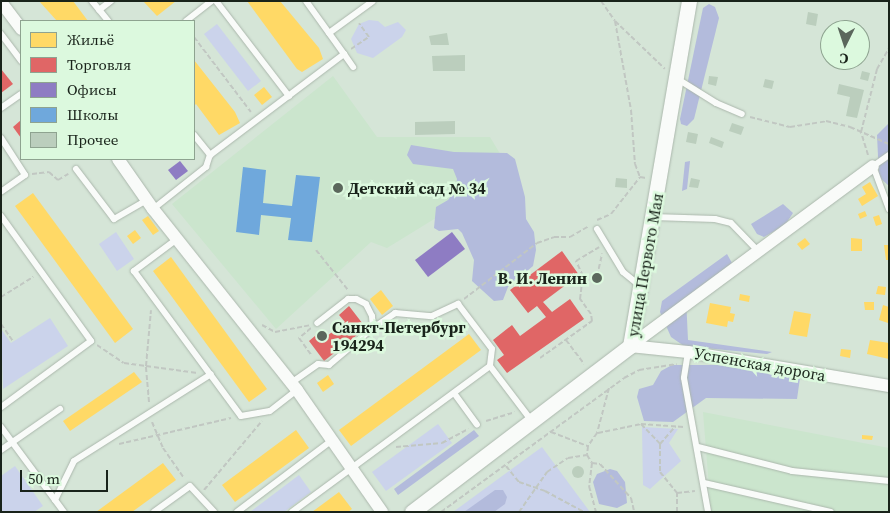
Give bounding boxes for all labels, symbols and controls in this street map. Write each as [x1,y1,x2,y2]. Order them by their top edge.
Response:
legend [20,20,195,160]
north arrow [820,20,870,70]
text: Жильё [67,29,114,50]
text: С [839,49,849,69]
text: Торговля [67,54,131,75]
text: Офисы [67,79,117,100]
text: Школы [67,104,118,125]
text: Прочее [67,129,118,150]
place label: Детский сад № 34 [348,178,486,198]
marker: Детский сад № 34 [332,182,344,194]
street label: улица Первого Мая [623,192,667,338]
place label: В. И. Ленин [498,268,587,288]
marker: В. И. Ленин [591,272,603,284]
place label: Санкт-Петербург 194294 [332,317,466,355]
marker: Санкт-Петербург 194294 [316,330,328,342]
street label: Успенская дорога [693,343,827,385]
scale bar [22,460,110,492]
text: 50 m [28,468,60,489]

